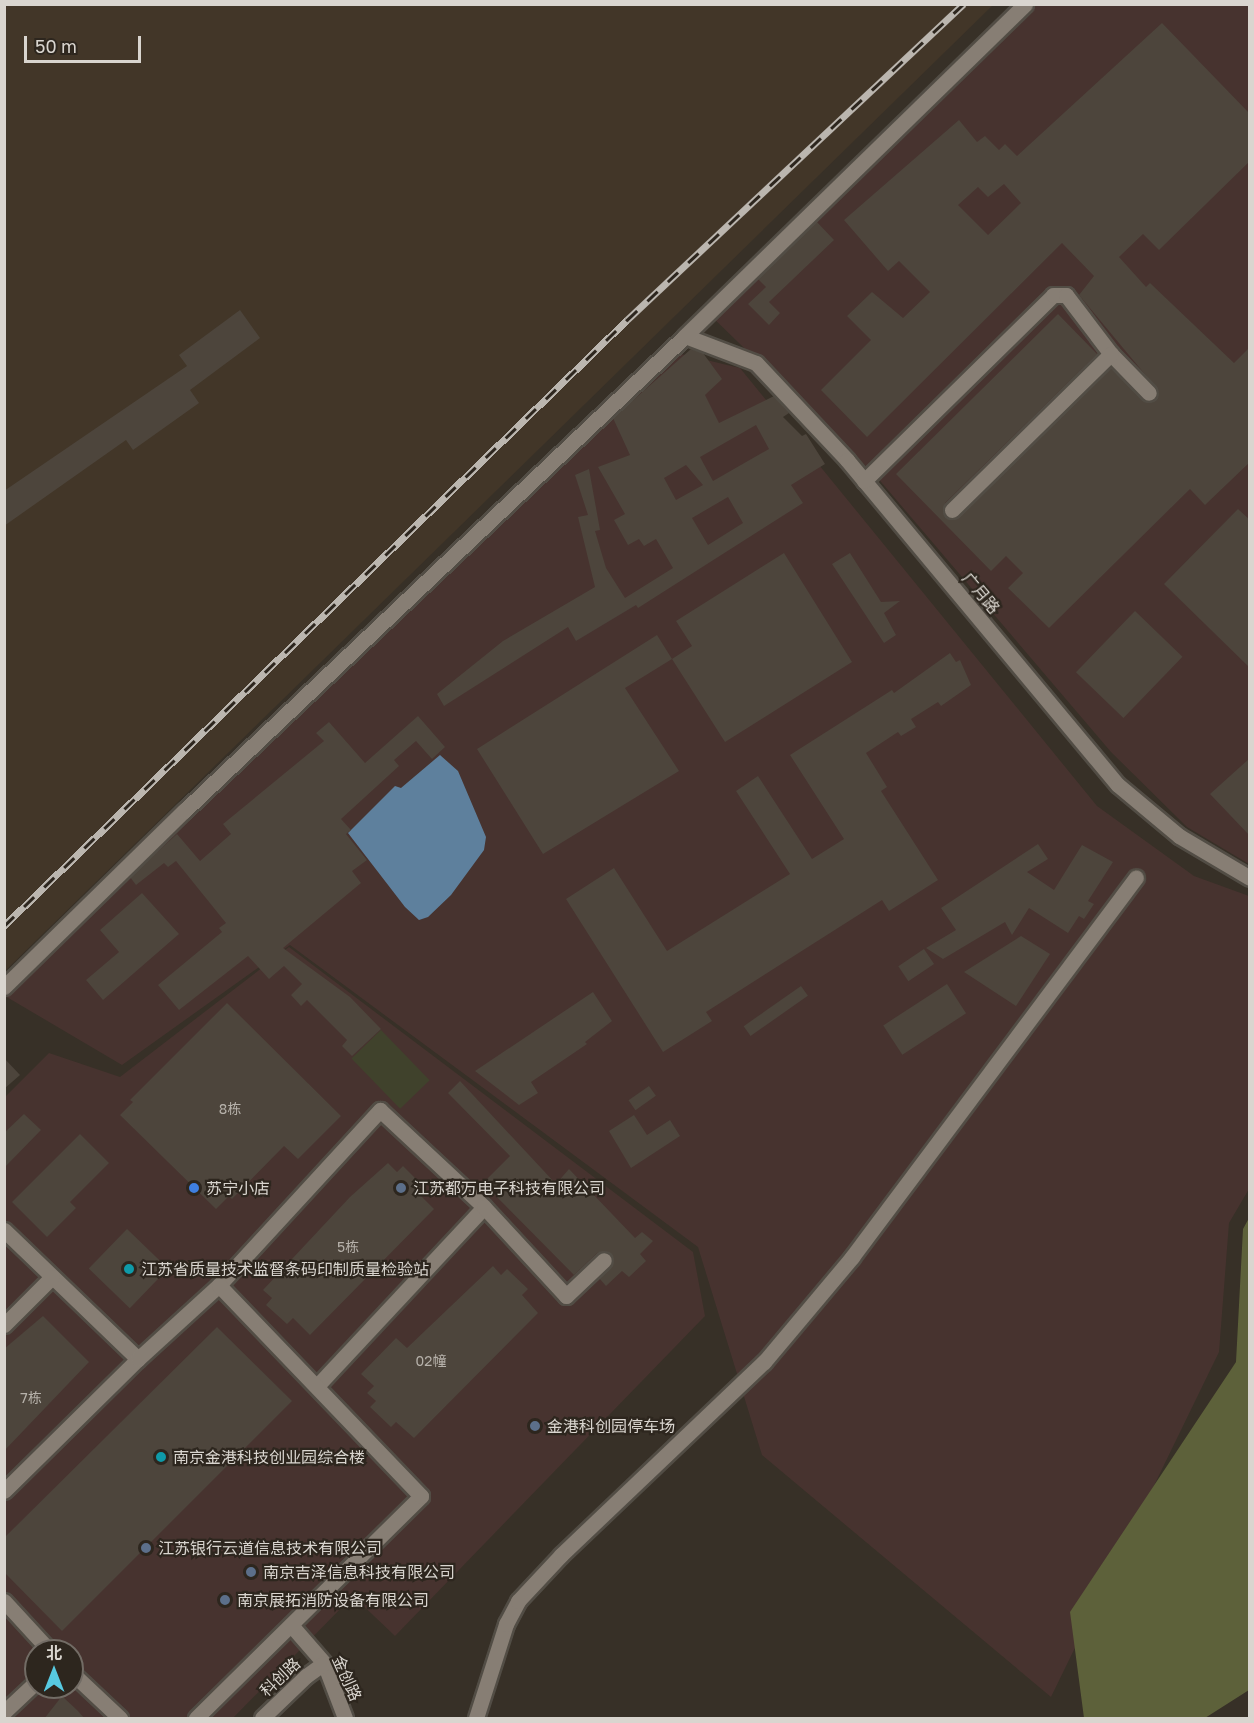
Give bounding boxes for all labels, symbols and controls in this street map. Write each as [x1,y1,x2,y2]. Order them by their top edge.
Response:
scale bar [27,24,144,62]
text: 50 m [35,35,77,57]
street label: 广月路 [958,568,1004,618]
house number: 8栋 [219,1101,241,1117]
place label: 苏宁小店 [206,1178,270,1198]
place label: 江苏都万电子科技有限公司 [413,1178,605,1198]
marker: 苏宁小店 [187,1181,201,1195]
marker: 江苏都万电子科技有限公司 [394,1181,408,1195]
house number: 5栋 [337,1239,359,1255]
place label: 江苏省质量技术监督条码印制质量检验站 [141,1259,429,1279]
marker: 江苏省质量技术监督条码印制质量检验站 [122,1262,136,1276]
house number: 02幢 [416,1353,446,1369]
house number: 7栋 [20,1390,42,1406]
place label: 金港科创园停车场 [547,1416,675,1436]
marker: 金港科创园停车场 [528,1419,542,1433]
place label: 南京金港科技创业园综合楼 [173,1447,365,1467]
marker: 南京金港科技创业园综合楼 [154,1450,168,1464]
place label: 江苏银行云道信息技术有限公司 [158,1538,382,1558]
marker: 江苏银行云道信息技术有限公司 [139,1541,153,1555]
place label: 南京吉泽信息科技有限公司 [263,1562,455,1582]
marker: 南京吉泽信息科技有限公司 [244,1565,258,1579]
place label: 南京展拓消防设备有限公司 [237,1590,429,1610]
marker: 南京展拓消防设备有限公司 [218,1593,232,1607]
north arrow [24,1639,84,1699]
text: 北 [46,1643,62,1663]
street label: 金创路 [328,1652,366,1704]
street label: 科创路 [256,1654,304,1700]

